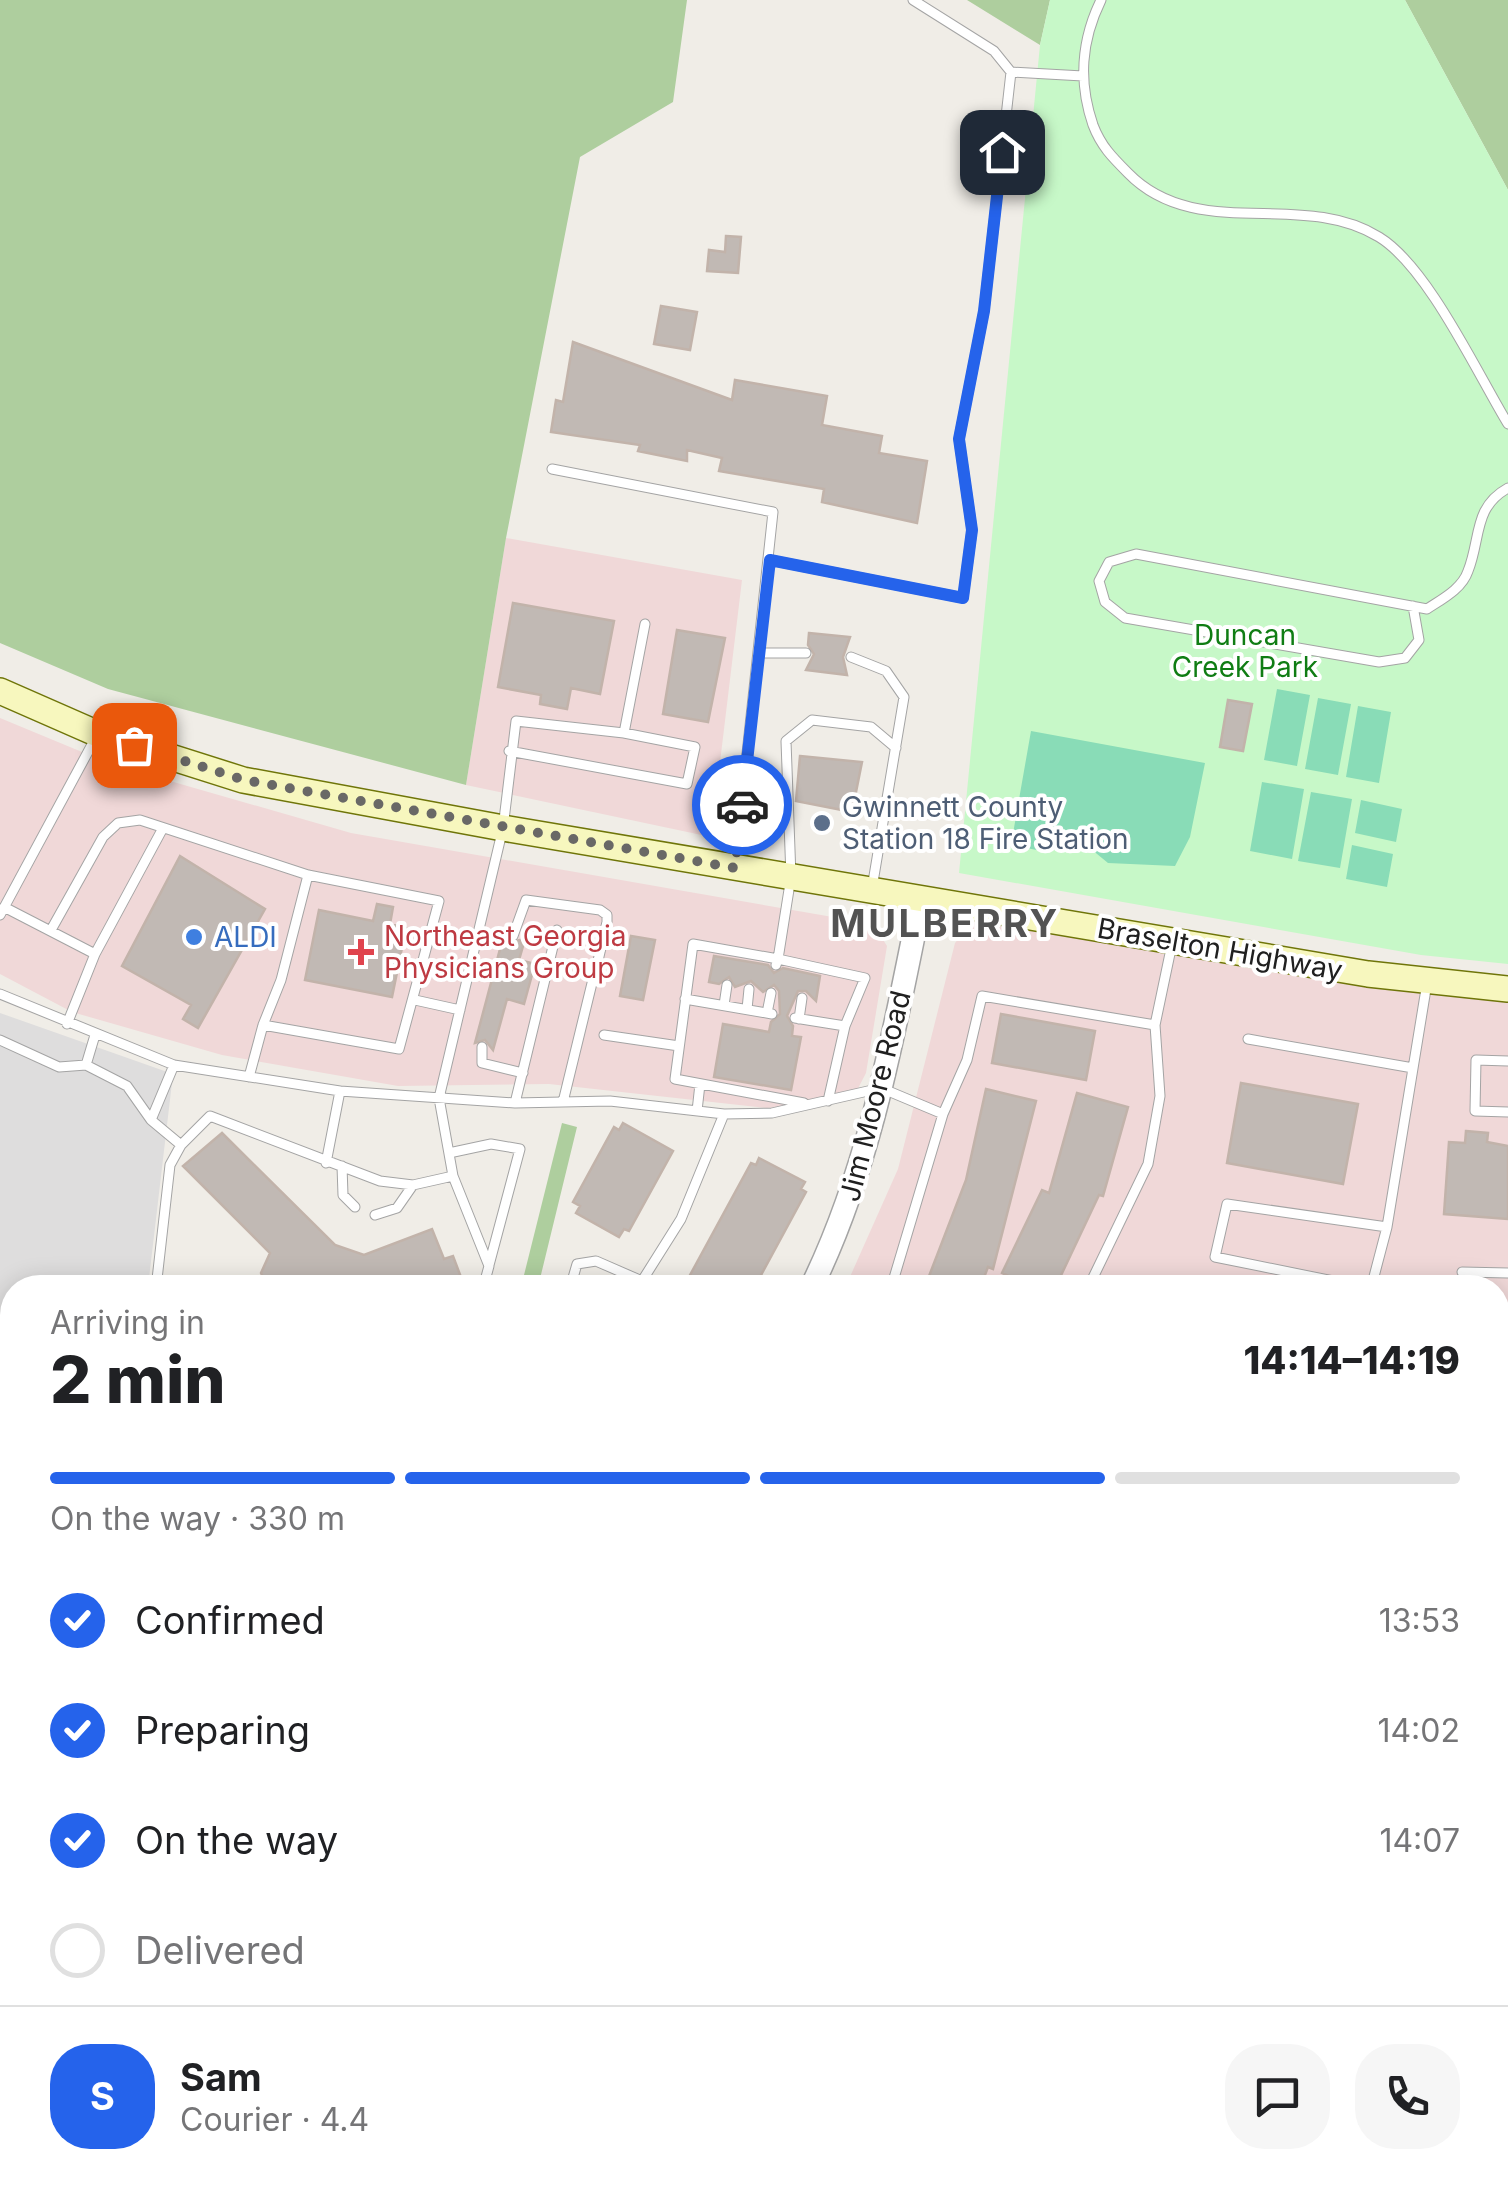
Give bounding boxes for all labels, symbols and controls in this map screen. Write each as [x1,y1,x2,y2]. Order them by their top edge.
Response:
pin [960,110,1045,195]
icon: home [975,125,1030,180]
park label: Duncan Creek Park [1172,618,1318,684]
pin [92,703,177,788]
icon: bag [107,718,162,773]
courier [692,755,792,855]
icon: car [715,778,770,833]
place label: Gwinnett County Station 18 Fire Station [842,790,1129,856]
marker: Gwinnett County Station 18 Fire Station [811,812,833,834]
district label: MULBERRY [830,900,1060,946]
street label: Braselton Highway [1095,911,1345,987]
place label: Northeast Georgia Physicians Group [384,919,626,985]
place label: ALDI [214,920,277,954]
marker: ALDI [183,926,205,948]
marker: Northeast Georgia Physicians Group [348,939,374,965]
street label: Jim Moore Road [832,987,918,1205]
text: Arriving in [50,1303,205,1342]
text: 14:14–14:19 [1243,1337,1460,1383]
text: 2 min [50,1340,226,1419]
text: On the way · 330 m [50,1499,345,1538]
icon: check [50,1593,105,1648]
text: Confirmed [135,1597,325,1643]
text: 13:53 [1379,1601,1460,1640]
icon: check [50,1703,105,1758]
text: Preparing [135,1707,310,1753]
text: 14:02 [1377,1711,1460,1750]
icon: check [50,1813,105,1868]
text: On the way [135,1817,338,1863]
text: 14:07 [1379,1821,1460,1860]
text: Delivered [135,1927,305,1973]
button: chat [1225,2044,1330,2149]
button: phone [1355,2044,1460,2149]
text: Sam [180,2054,262,2100]
text: S [90,2073,115,2119]
text: Courier · 4.4 [180,2100,369,2139]

